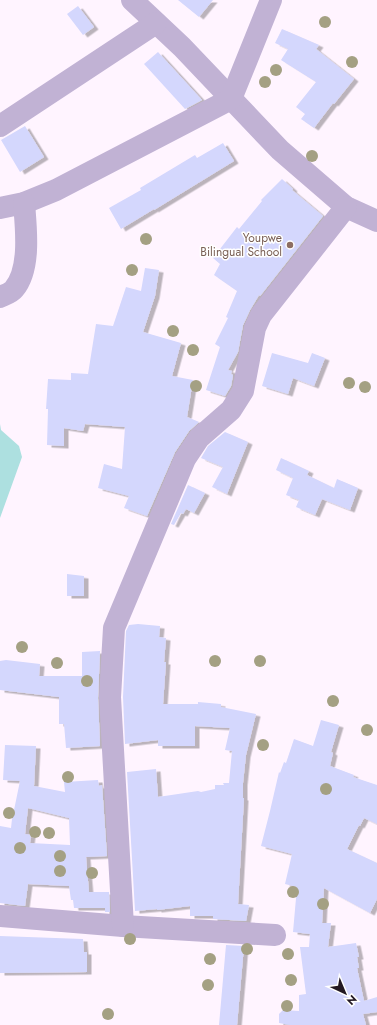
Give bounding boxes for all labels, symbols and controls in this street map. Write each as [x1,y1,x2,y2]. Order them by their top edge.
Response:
place label: Youpwe Bilingual School [200,229,282,261]
marker: Youpwe Bilingual School [285,240,295,250]
north arrow [325,973,365,1013]
text: N [343,991,361,1009]

